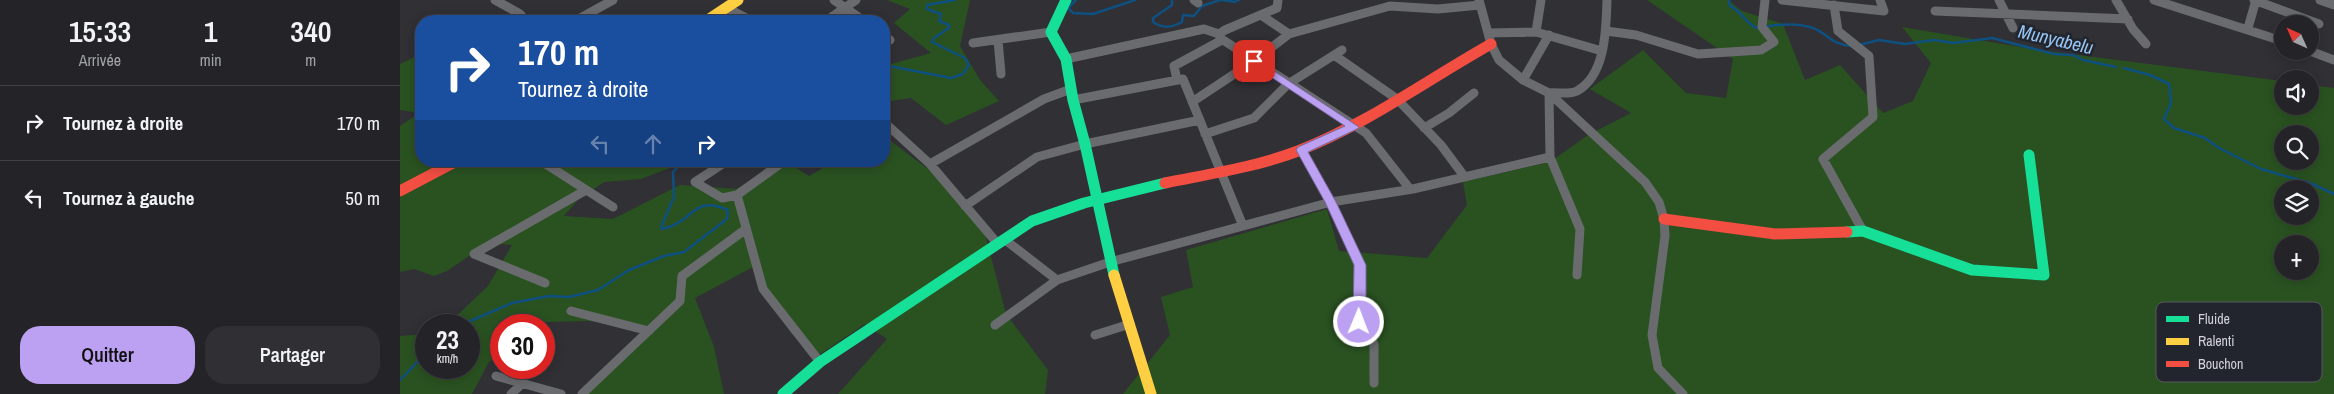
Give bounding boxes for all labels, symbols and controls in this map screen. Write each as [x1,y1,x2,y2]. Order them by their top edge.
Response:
text: 15:33 [69,11,131,51]
text: 1 [204,11,218,51]
text: 340 [290,11,331,51]
north arrow [2274,15,2319,60]
map controls [2274,15,2319,280]
water label: Munyabelu [2016,18,2096,60]
text: 170 m [518,29,599,76]
icon: right [435,35,500,100]
pin [1233,40,1275,82]
icon: arrive [1240,47,1268,75]
text: Arrivée [79,49,121,71]
text: min [200,49,222,71]
text: m [305,49,316,71]
button: sound [2274,70,2319,115]
text: Tournez à droite [518,74,648,104]
icon: right [20,109,48,137]
text: Tournez à droite [63,110,183,136]
text: 170 m [337,110,380,136]
button: search [2274,125,2319,170]
icon: left [586,130,614,158]
icon: ahead [639,130,667,158]
icon: right [692,130,720,158]
button: layers [2274,180,2319,225]
icon: left [20,184,48,212]
text: Tournez à gauche [63,185,194,211]
text: 50 m [345,185,380,211]
button: + [2274,235,2319,280]
position arrow [1332,295,1384,347]
legend [2156,302,2322,382]
text: Fluide [2198,310,2230,328]
speed limit sign: 30 [490,314,555,379]
text: 23 [436,323,459,357]
button: Quitter [20,326,195,384]
button: Partager [205,326,380,384]
text: Ralenti [2198,332,2234,350]
text: km/h [437,351,458,367]
text: Bouchon [2198,355,2243,373]

